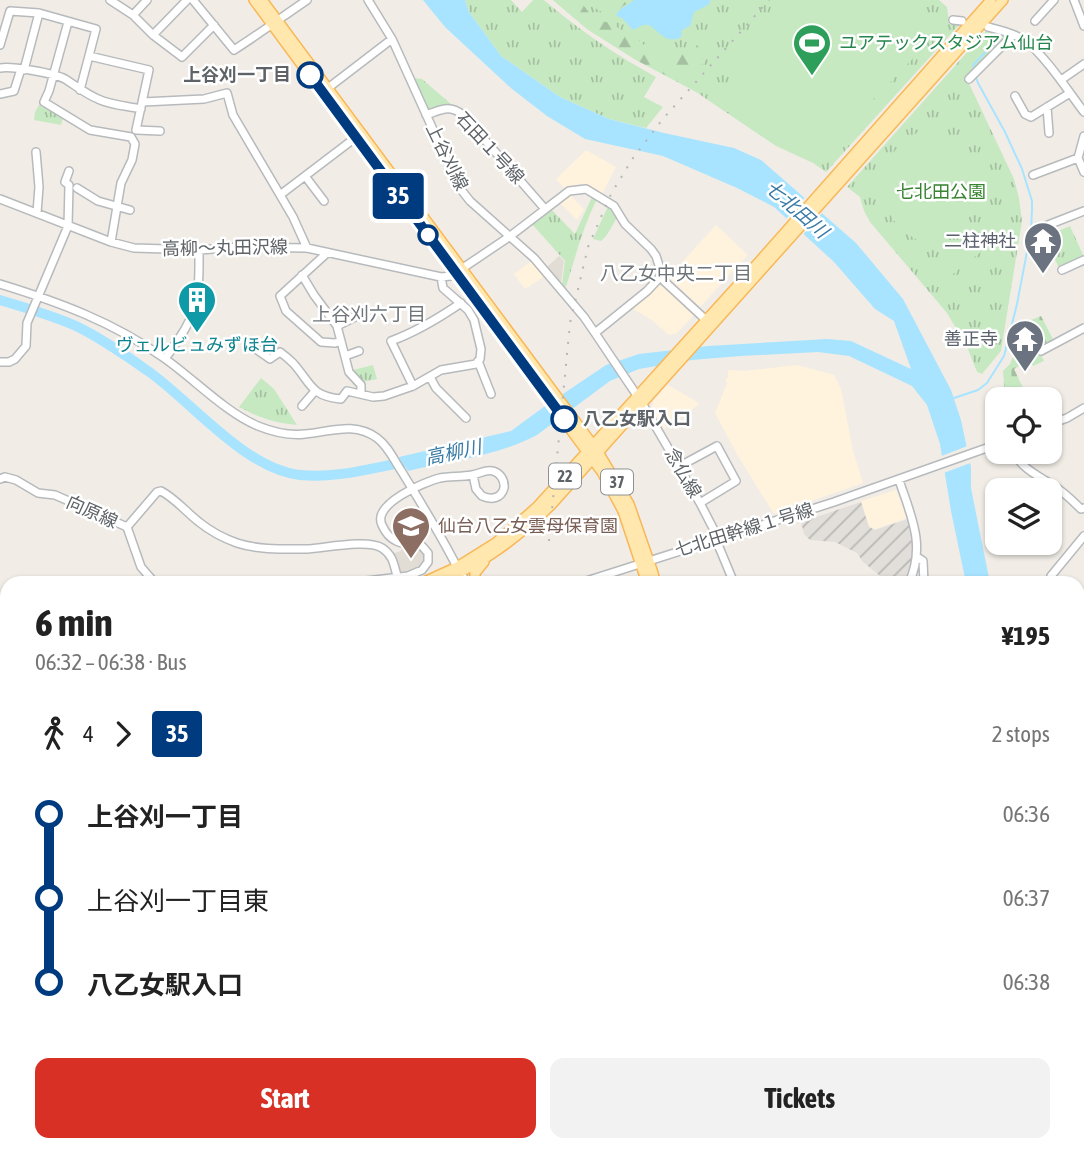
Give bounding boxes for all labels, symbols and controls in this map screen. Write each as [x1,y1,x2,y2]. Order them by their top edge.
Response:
sports icon: ユアテックスタジアム仙台 [791,22,833,77]
place label: ユアテックスタジアム仙台 [839,32,1053,53]
marker: 上谷刈一丁目 [297,62,323,88]
place label: 上谷刈一丁目 [183,64,291,85]
street label: 石田１号線 [452,108,529,188]
street label: 上谷刈線 [422,120,473,194]
line badge: 35 [366,173,430,219]
water label: 七北田川 [761,176,834,244]
park label: 七北田公園 [896,181,986,202]
text: 35 [387,182,409,209]
temple icon: 二柱神社 [1022,220,1064,275]
unlabelled marker [418,225,438,245]
place label: 二柱神社 [944,230,1016,251]
street label: 高柳～丸田沢線 [162,236,288,259]
district label: 八乙女中央二丁目 [600,262,752,284]
building icon: ヴェルビュみずほ台 [176,279,218,334]
district label: 上谷刈六丁目 [312,303,426,325]
temple icon: 善正寺 [1004,318,1046,373]
place label: 善正寺 [944,328,998,349]
place label: ヴェルビュみずほ台 [116,334,278,355]
map controls [985,387,1062,555]
button: locate [985,387,1062,464]
marker: 八乙女駅入口 [551,406,577,432]
place label: 八乙女駅入口 [583,408,691,429]
water label: 高柳川 [423,435,485,469]
street label: 念仏線 [661,444,706,501]
road number: 22 [549,463,581,489]
road number: 37 [601,470,633,495]
button: layers [985,478,1062,555]
street label: 向原線 [63,491,121,532]
street label: 七北田幹線１号線 [672,498,816,561]
school or university icon: 仙台八乙女雲母保育園 [390,505,432,560]
place label: 仙台八乙女雲母保育園 [438,515,618,536]
text: 6 min [35,601,113,644]
text: ¥195 [1002,621,1050,651]
text: 06:32 – 06:38 · Bus [35,649,187,675]
icon: walk [35,715,73,753]
icon: forward [104,715,142,753]
text: 35 [166,720,188,747]
text: 4 [83,721,94,747]
text: 2 stops [992,721,1050,747]
text: 06:36 [1003,801,1050,827]
text: 上谷刈一丁目 [87,802,243,832]
text: 06:37 [1003,885,1050,911]
text: 上谷刈一丁目東 [87,886,269,916]
text: 06:38 [1003,969,1050,995]
text: 八乙女駅入口 [87,970,243,1000]
button: Start [35,1058,536,1138]
button: Tickets [550,1058,1050,1138]

